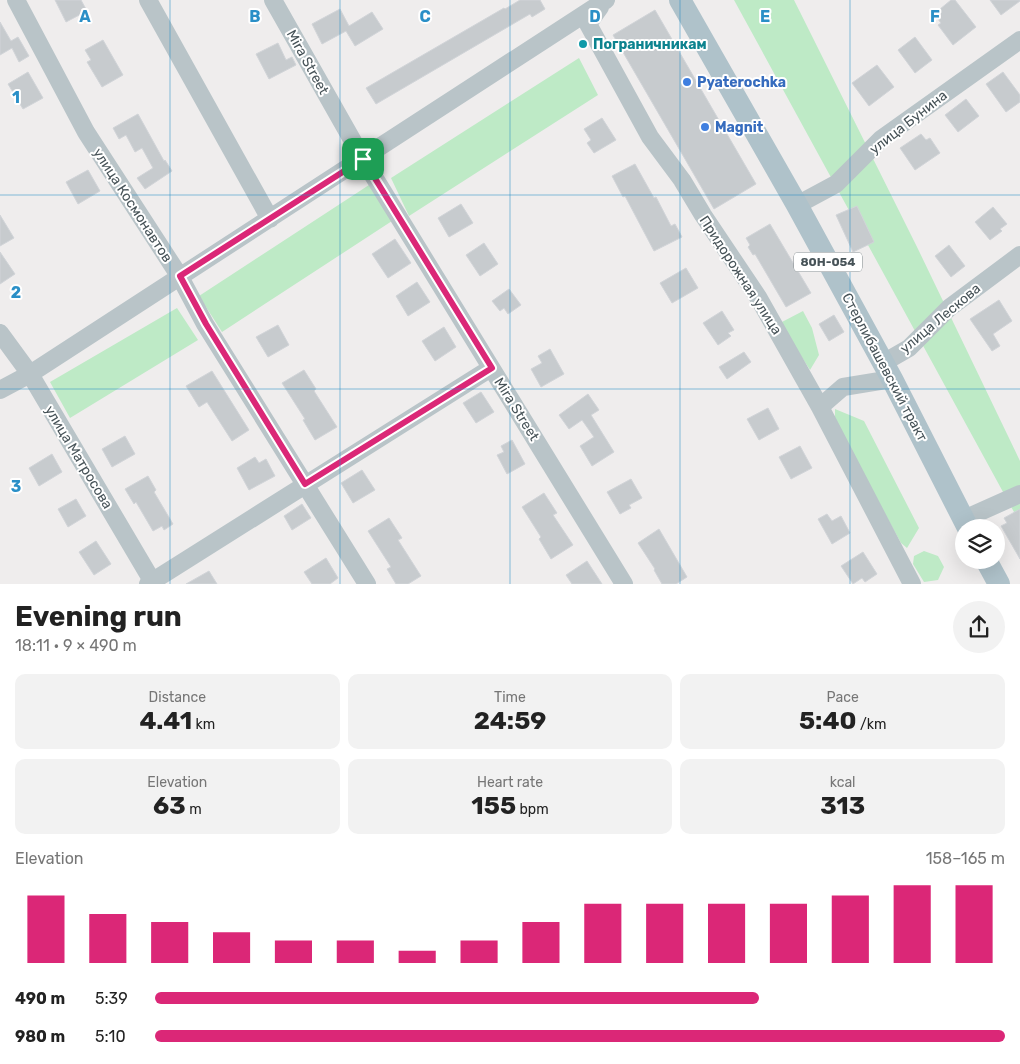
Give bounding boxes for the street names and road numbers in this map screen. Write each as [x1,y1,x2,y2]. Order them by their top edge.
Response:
street label: Mira Street [283,27,333,98]
street label: улица Бунина [866,87,950,158]
street label: улица Космонавтов [89,145,176,266]
street label: Придорожная улица [696,213,785,338]
road number: 80Н-054 [794,252,862,272]
street label: улица Лескова [897,280,984,357]
street label: Стерлибашевский тракт [838,290,931,444]
street label: Mira Street [490,375,543,444]
street label: улица Матросова [41,403,116,512]

